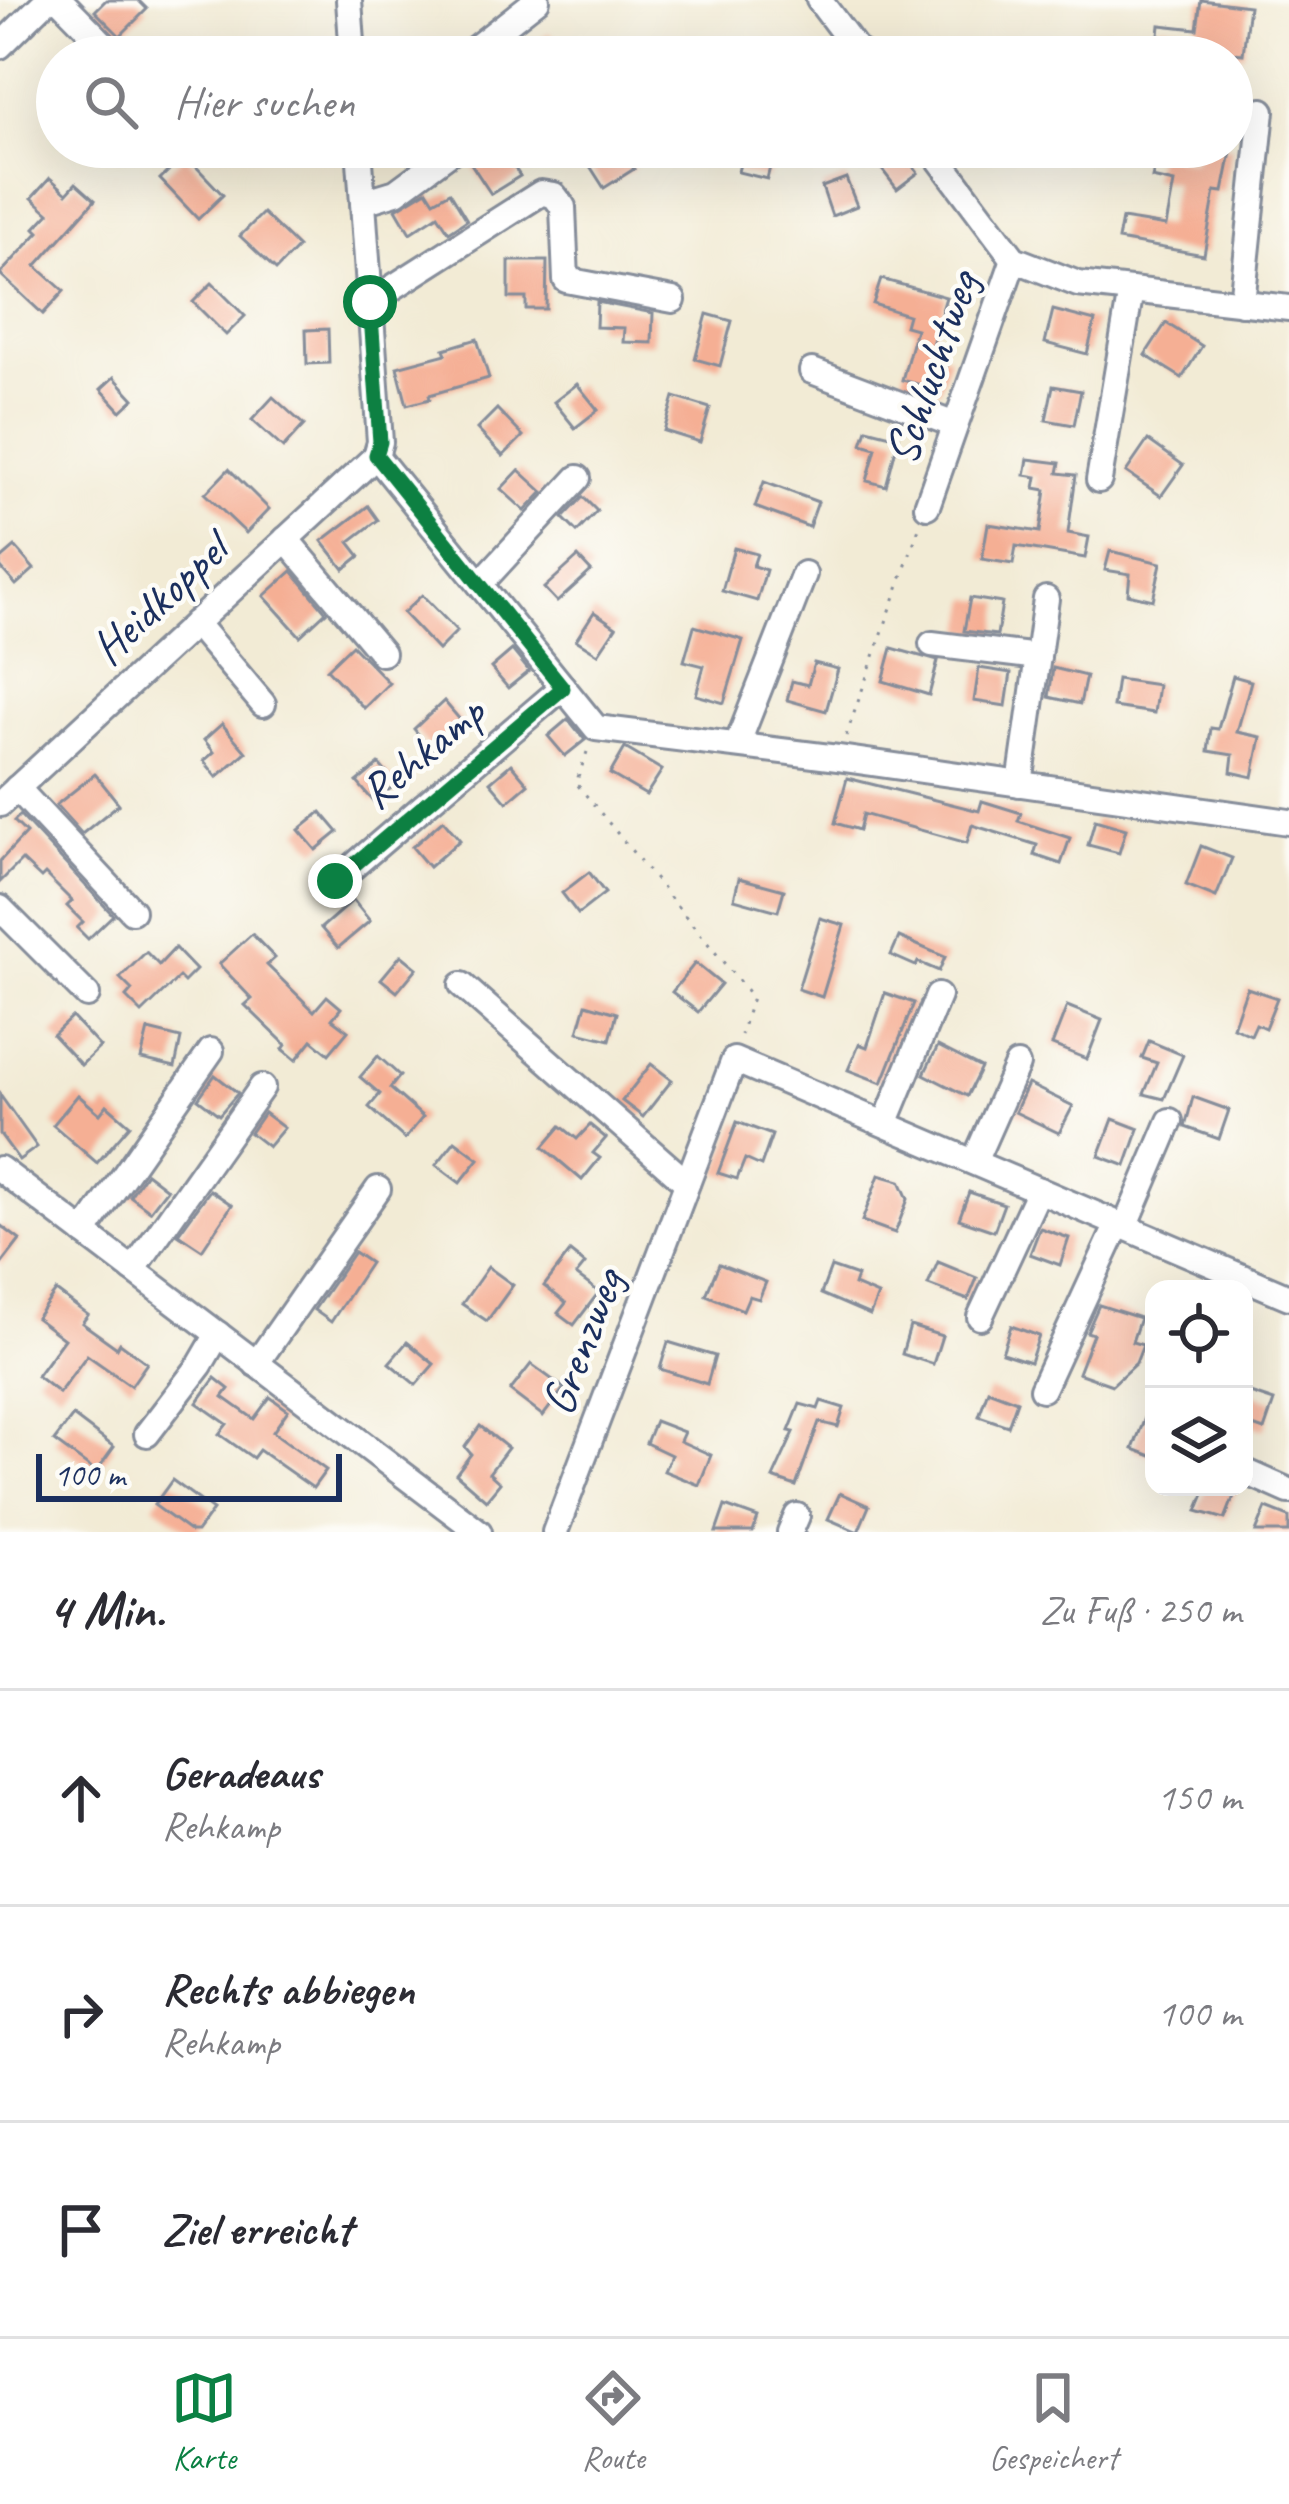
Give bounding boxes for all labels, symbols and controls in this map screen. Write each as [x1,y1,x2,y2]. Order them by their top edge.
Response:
search box [36,36,1253,168]
icon: search [78,69,144,135]
text: Hier suchen [174,74,354,131]
street label: Schluchtweg [870,260,993,472]
route start [343,275,397,329]
street label: Heidkoppel [78,515,246,677]
street label: Rehkamp [347,681,498,822]
route end [308,854,362,908]
street label: Grenzweg [527,1257,638,1423]
map controls [1145,1280,1253,1496]
button: locate [1145,1280,1253,1388]
button: layers [1145,1388,1253,1496]
scale bar [36,1448,342,1501]
text: 100 m [54,1454,125,1496]
text: 4 Min. [48,1578,164,1642]
text: Zu Fuß · 250 m [1040,1586,1241,1635]
text: Geradeaus [162,1745,320,1802]
icon: ahead [48,1765,114,1831]
text: 150 m [1157,1773,1241,1822]
text: Rehkamp [162,1802,280,1851]
text: Rechts abbiegen [162,1961,414,2018]
icon: right [48,1981,114,2047]
text: 100 m [1157,1989,1241,2038]
text: Rehkamp [162,2018,280,2067]
icon: arrive [48,2197,114,2263]
text: Ziel erreicht [162,2201,352,2258]
tab: Karte [171,2365,237,2479]
tab: Route [580,2365,646,2479]
tab: Gespeichert [989,2365,1118,2479]

